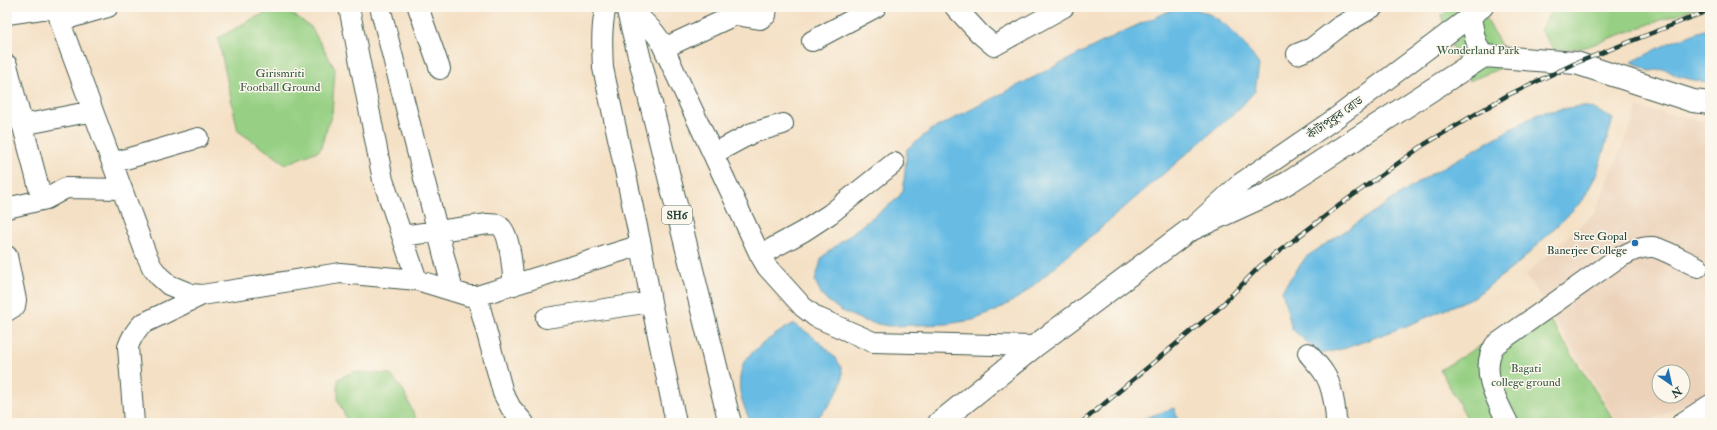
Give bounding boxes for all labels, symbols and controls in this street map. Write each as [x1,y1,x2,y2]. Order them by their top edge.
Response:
park label: Wonderland Park [1436,43,1520,58]
park label: Girismriti Football Ground [240,66,320,95]
street label: কাঁটাপুকুর রোড [1303,92,1366,143]
road number: SH6 [662,206,692,224]
place label: Sree Gopal Banerjee College [1547,229,1627,258]
marker: Sree Gopal Banerjee College [1630,238,1640,248]
park label: Bagati college ground [1491,361,1561,390]
north arrow [1651,364,1691,404]
text: N [1668,383,1685,401]

